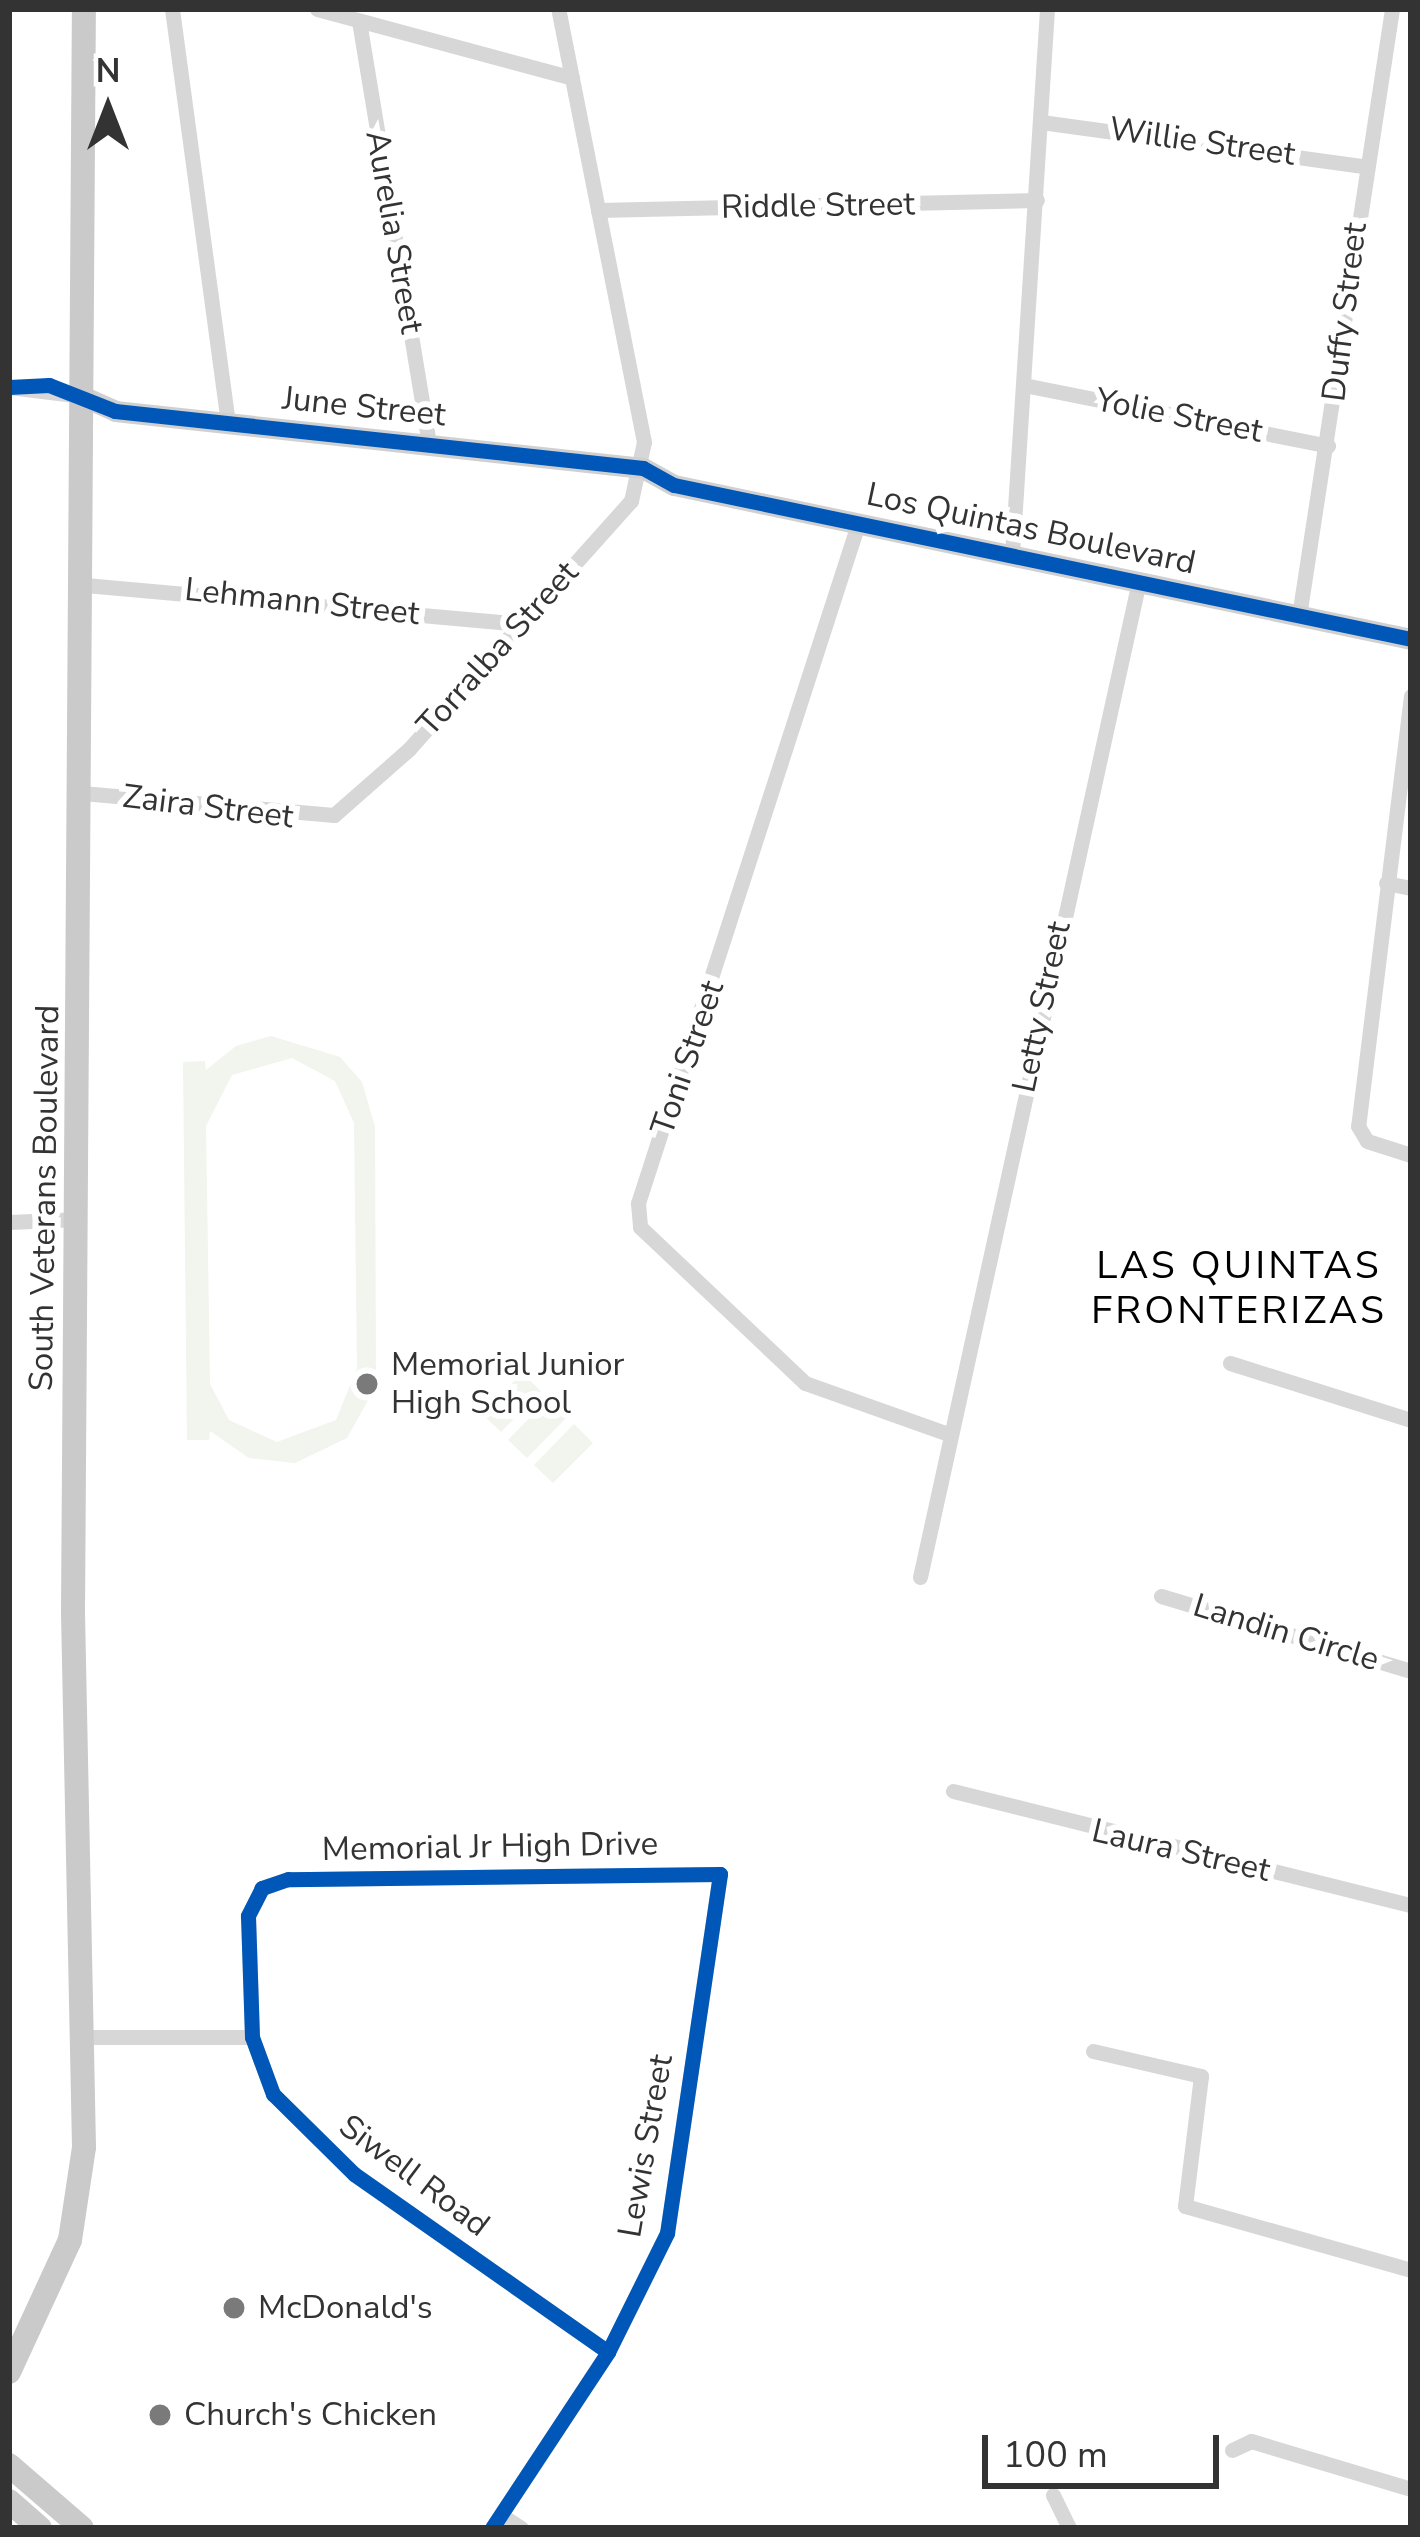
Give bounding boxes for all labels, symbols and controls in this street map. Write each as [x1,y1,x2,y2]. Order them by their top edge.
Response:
north arrow [48,48,168,168]
text: N [96,49,120,94]
street label: Willie Street [1107,109,1297,175]
street label: Aurelia Street [357,128,431,336]
street label: Riddle Street [721,185,915,227]
street label: Duffy Street [1314,220,1376,404]
street label: June Street [280,379,448,435]
street label: Yolie Street [1092,380,1266,452]
street label: Los Quintas Boulevard [863,475,1199,583]
street label: Torralba Street [409,553,587,745]
street label: Lehmann Street [183,570,421,634]
street label: Zaira Street [120,777,296,837]
street label: Letty Street [1005,918,1079,1096]
street label: Toni Street [643,976,733,1140]
street label: South Veterans Boulevard [22,1004,68,1392]
district label: LAS QUINTAS FRONTERIZAS [1091,1244,1387,1335]
place label: Memorial Junior High School [391,1345,624,1423]
marker: Memorial Junior High School [354,1371,380,1397]
street label: Landin Circle [1188,1586,1384,1680]
street label: Laura Street [1088,1811,1274,1891]
street label: Memorial Jr High Drive [322,1824,658,1870]
street label: Lewis Street [610,2052,682,2240]
street label: Siwell Road [331,2107,497,2245]
place label: McDonald's [258,2288,433,2328]
marker: McDonald's [221,2295,247,2321]
place label: Church's Chicken [184,2395,437,2435]
marker: Church's Chicken [147,2402,173,2428]
scale bar [988,2411,1225,2485]
text: 100 m [1003,2431,1108,2480]

